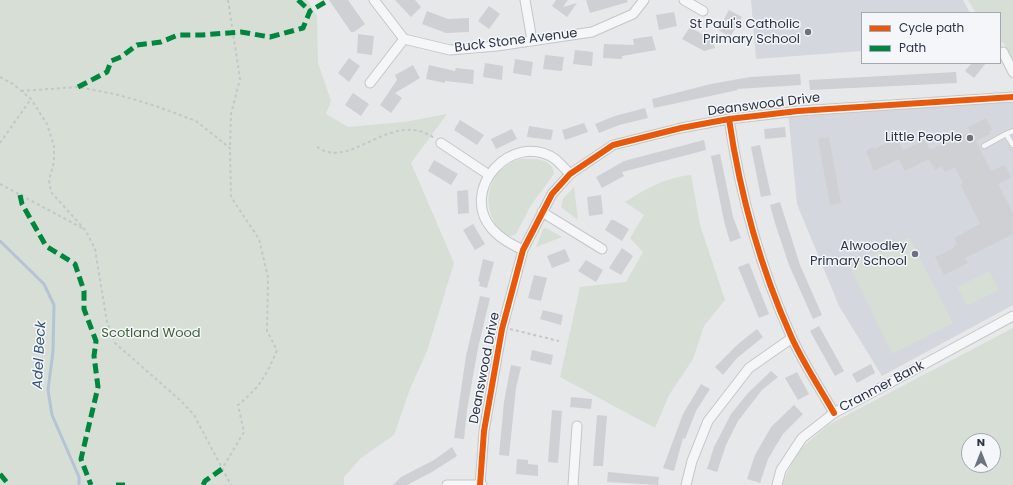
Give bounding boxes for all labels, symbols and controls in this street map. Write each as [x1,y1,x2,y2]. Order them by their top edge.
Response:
legend [861,12,1001,64]
place label: St Paul's Catholic Primary School [690,17,800,48]
text: Cycle path [899,19,964,36]
street label: Buck Stone Avenue [454,26,578,56]
marker: St Paul's Catholic Primary School [803,27,813,37]
text: Path [899,39,926,56]
street label: Deanswood Drive [707,90,821,120]
place label: Little People [885,130,962,146]
marker: Little People [965,133,975,143]
place label: Alwoodley Primary School [810,239,907,270]
marker: Alwoodley Primary School [910,249,920,259]
street label: Deanswood Drive [467,311,503,425]
water label: Adel Beck [30,321,50,389]
park label: Scotland Wood [101,326,201,342]
street label: Cranmer Bank [837,358,927,416]
north arrow [961,433,1001,473]
text: N [977,434,985,450]

